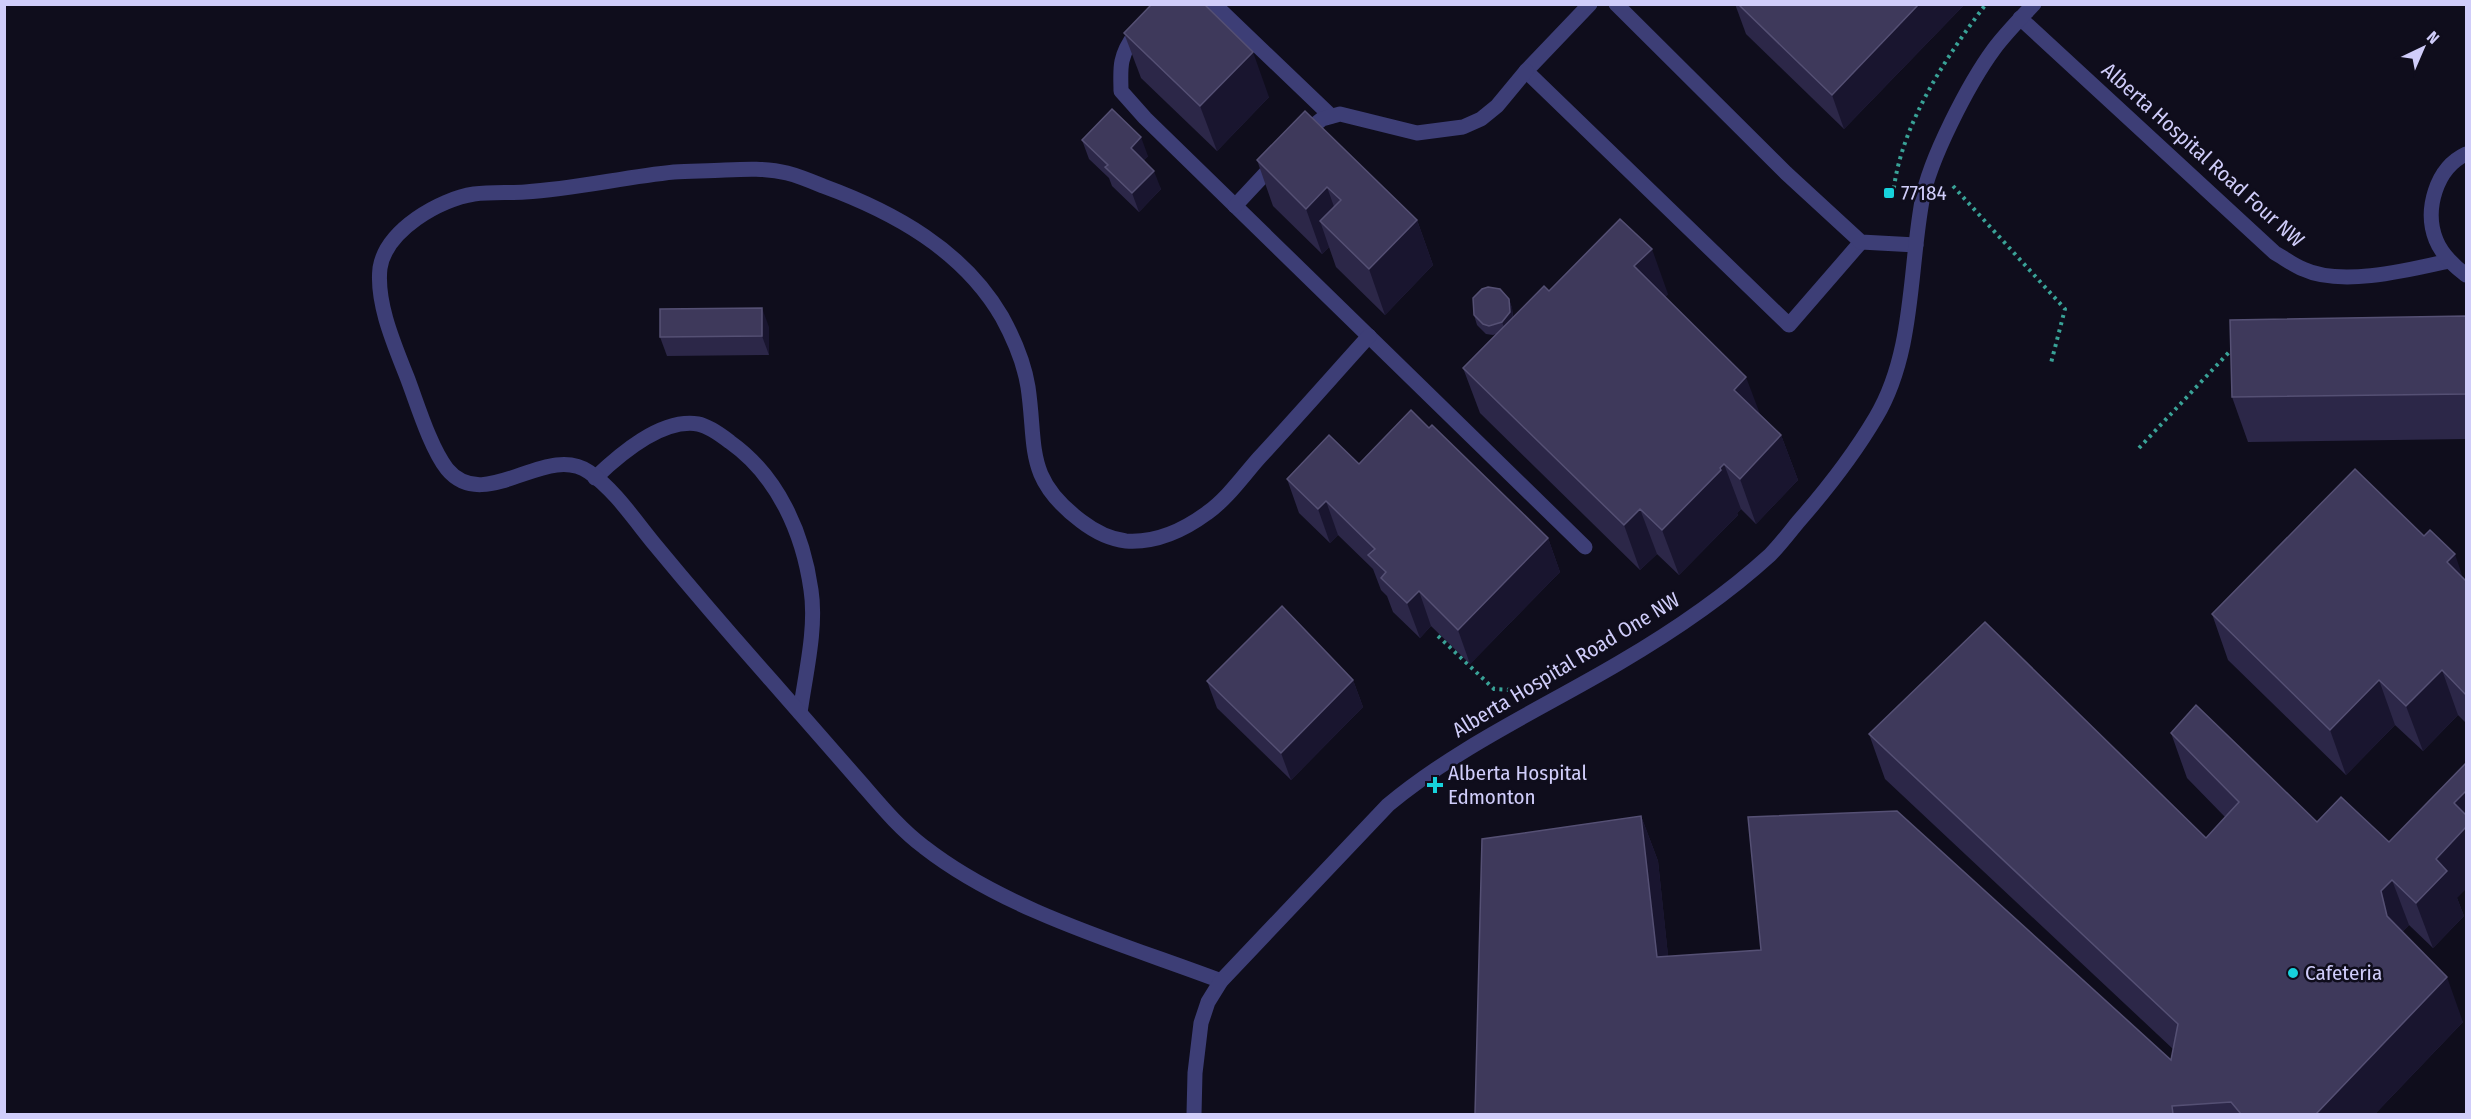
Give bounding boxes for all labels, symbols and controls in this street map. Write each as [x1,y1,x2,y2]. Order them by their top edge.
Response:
north arrow [2393,18,2453,78]
text: N [2423,27,2443,48]
street label: Alberta Hospital Road Four NW [2096,57,2310,253]
place label: 77184 [1901,180,1947,206]
marker: 77184 [1882,186,1896,200]
street label: Alberta Hospital Road One NW [1448,587,1685,743]
place label: Alberta Hospital Edmonton [1448,760,1587,810]
marker: Alberta Hospital Edmonton [1426,776,1444,794]
place label: Cafeteria [2305,960,2382,986]
marker: Cafeteria [2286,966,2300,980]

